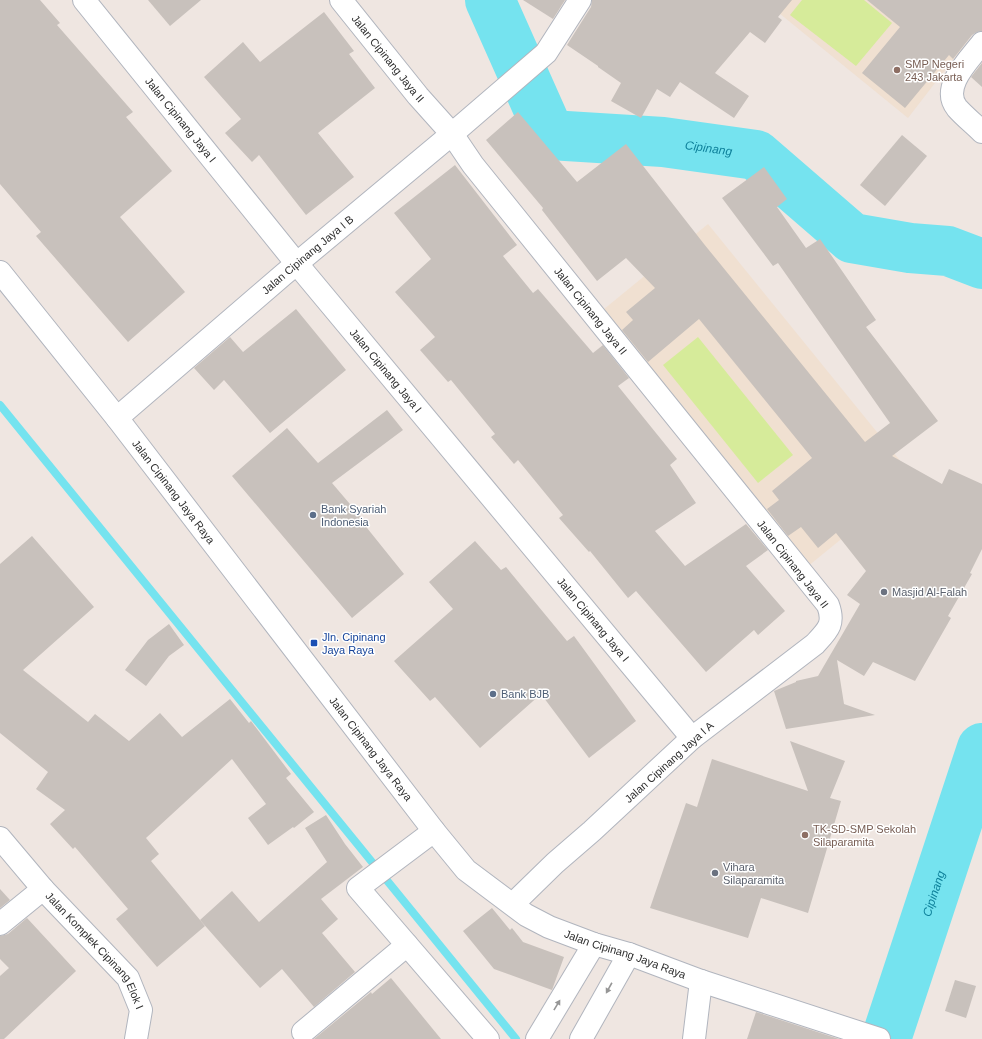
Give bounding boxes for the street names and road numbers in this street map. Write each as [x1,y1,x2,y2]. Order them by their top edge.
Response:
street label: Jalan Cipinang Jaya II [349,12,427,105]
street label: Jalan Cipinang Jaya I [143,75,218,165]
street label: Jalan Cipinang Jaya I B [259,213,356,296]
street label: Jalan Cipinang Jaya II [552,265,629,357]
street label: Jalan Cipinang Jaya I [348,326,424,415]
street label: Jalan Cipinang Jaya Raya [130,437,218,547]
street label: Jalan Cipinang Jaya II [755,518,831,610]
street label: Jalan Cipinang Jaya I [555,575,632,664]
street label: Jalan Cipinang Jaya Raya [327,694,415,804]
street label: Jalan Cipinang Jaya I A [622,719,716,805]
street label: Jalan Komplek Cipinang Elok I [43,890,146,1011]
street label: Jalan Cipinang Jaya Raya [563,927,688,981]

